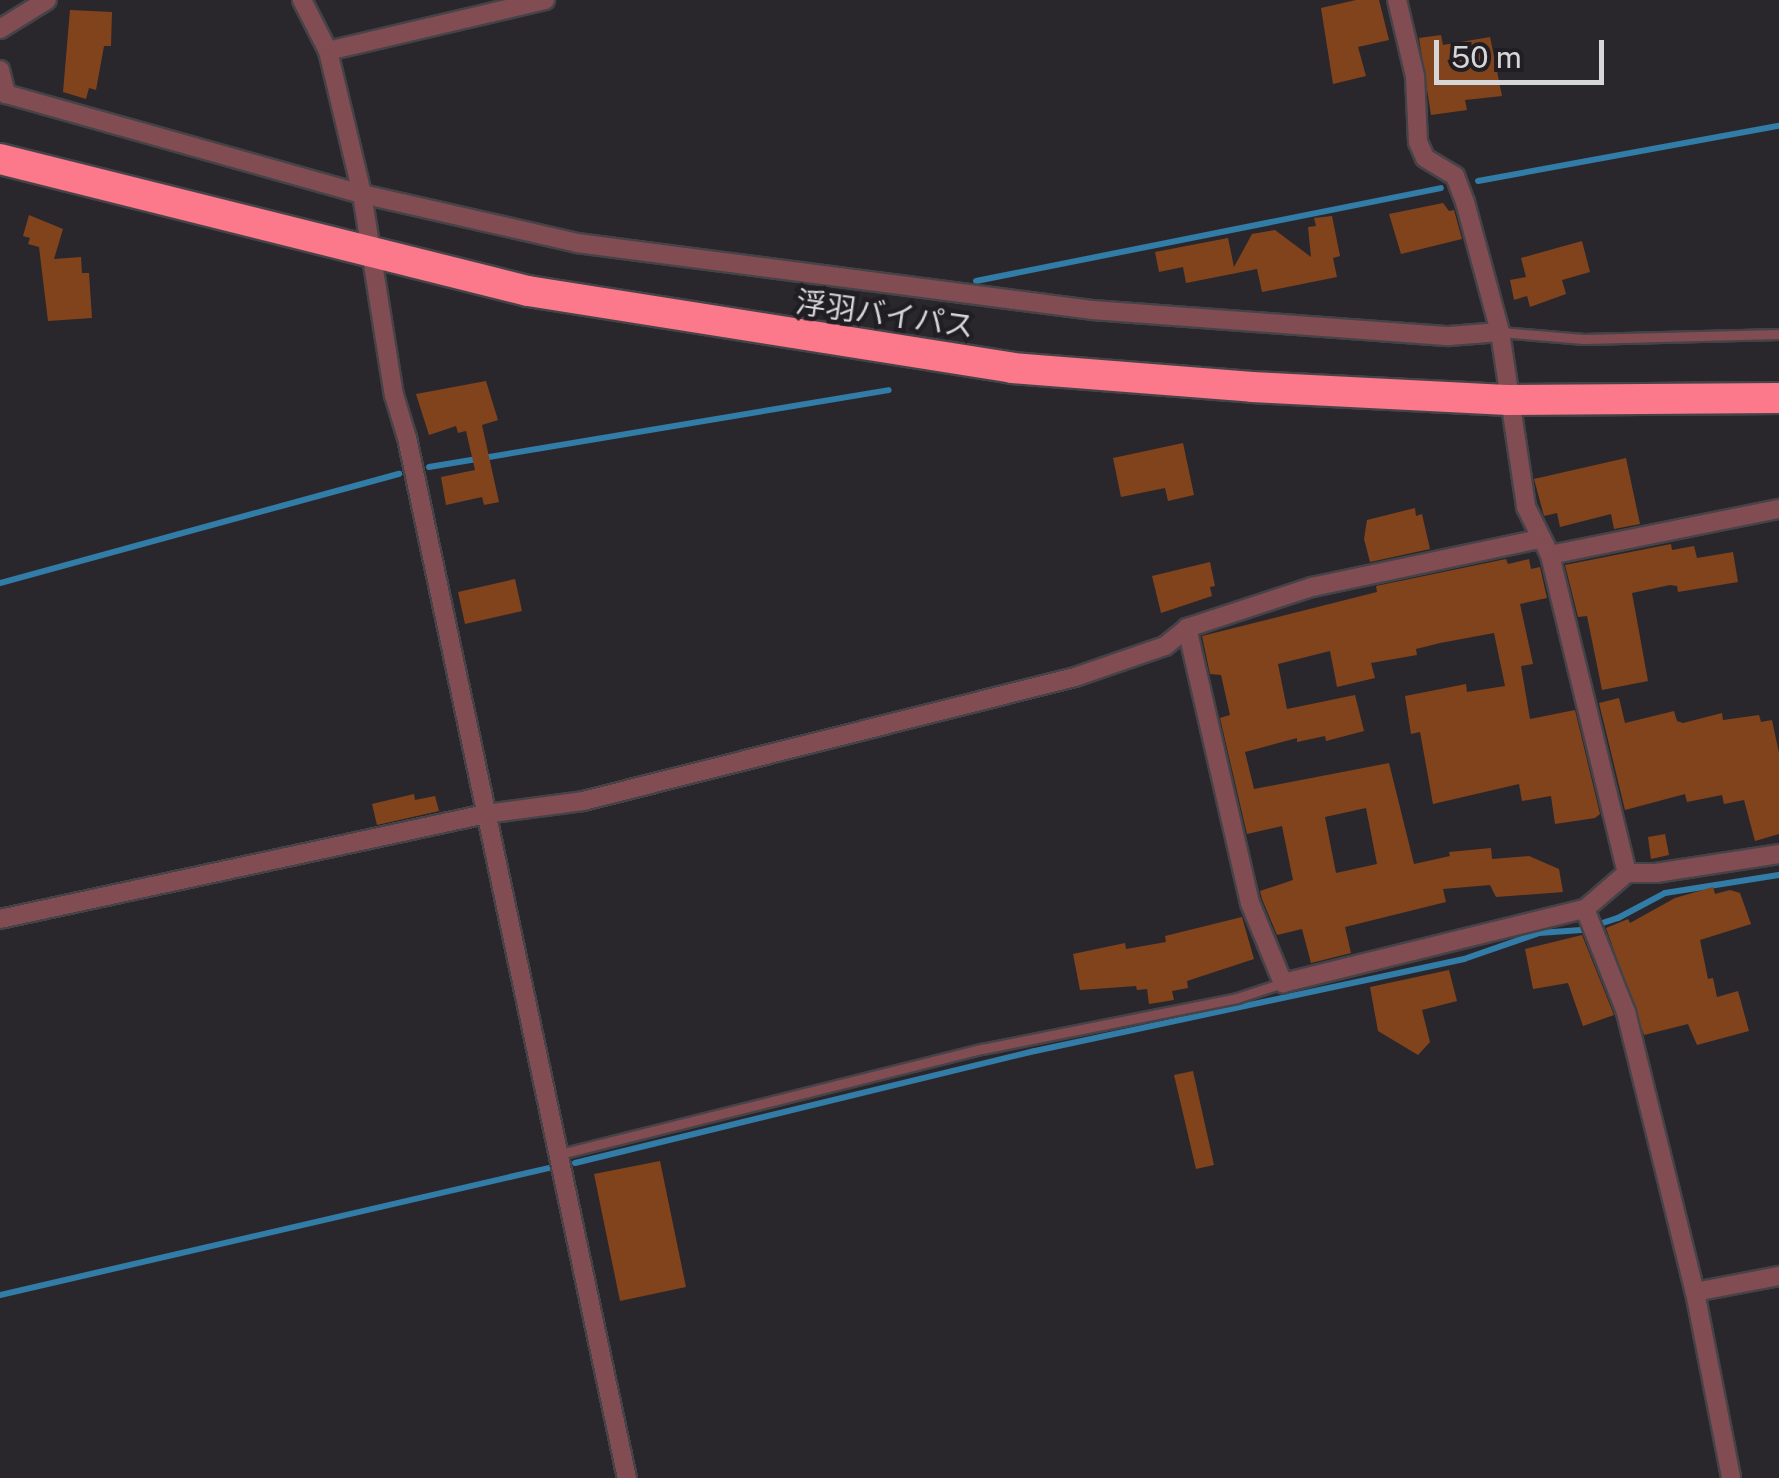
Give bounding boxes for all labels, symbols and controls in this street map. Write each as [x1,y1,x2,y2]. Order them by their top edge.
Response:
scale bar [1439,20,1609,82]
text: 50 m [1451,39,1522,75]
street label: 浮羽バイパス [793,284,977,344]

